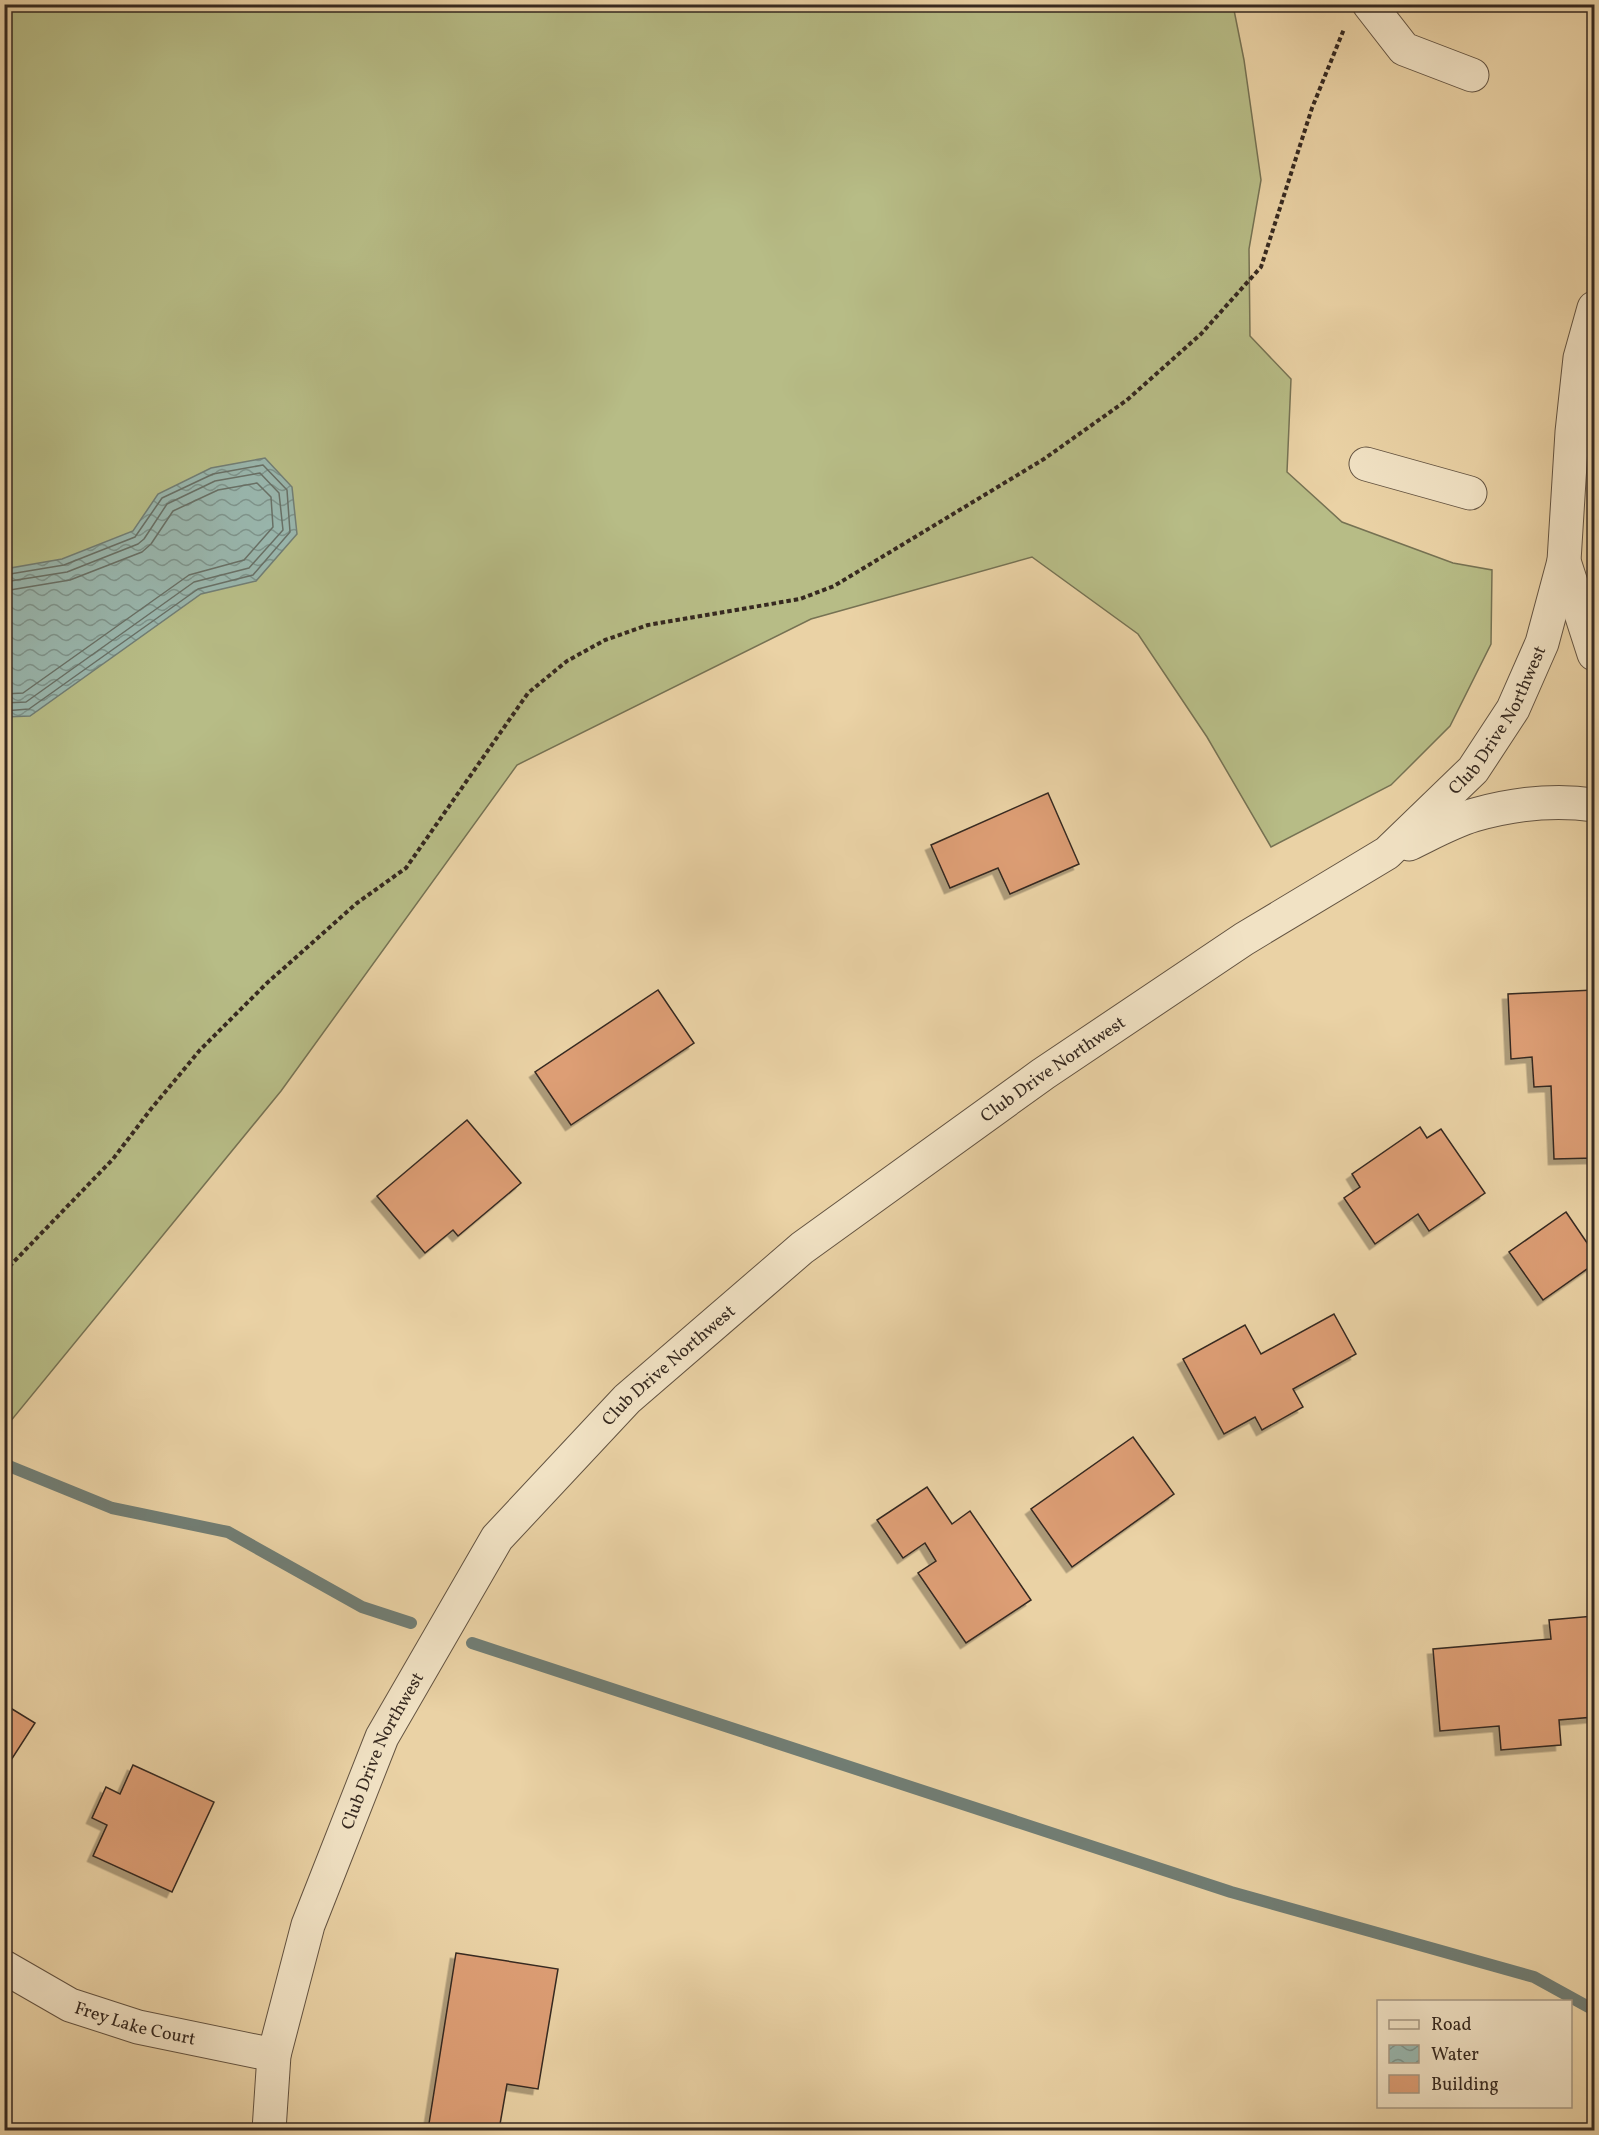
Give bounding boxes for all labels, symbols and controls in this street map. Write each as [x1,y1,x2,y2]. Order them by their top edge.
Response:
street label: Club Drive Northwest [1443,642,1553,801]
street label: Club Drive Northwest [976,1011,1131,1129]
street label: Club Drive Northwest [597,1300,741,1432]
street label: Club Drive Northwest [336,1668,431,1834]
street label: Frey Lake Court [71,1996,198,2053]
legend [1377,2000,1572,2108]
text: Road [1431,2013,1472,2038]
text: Water [1431,2043,1479,2068]
text: Building [1431,2073,1499,2098]

